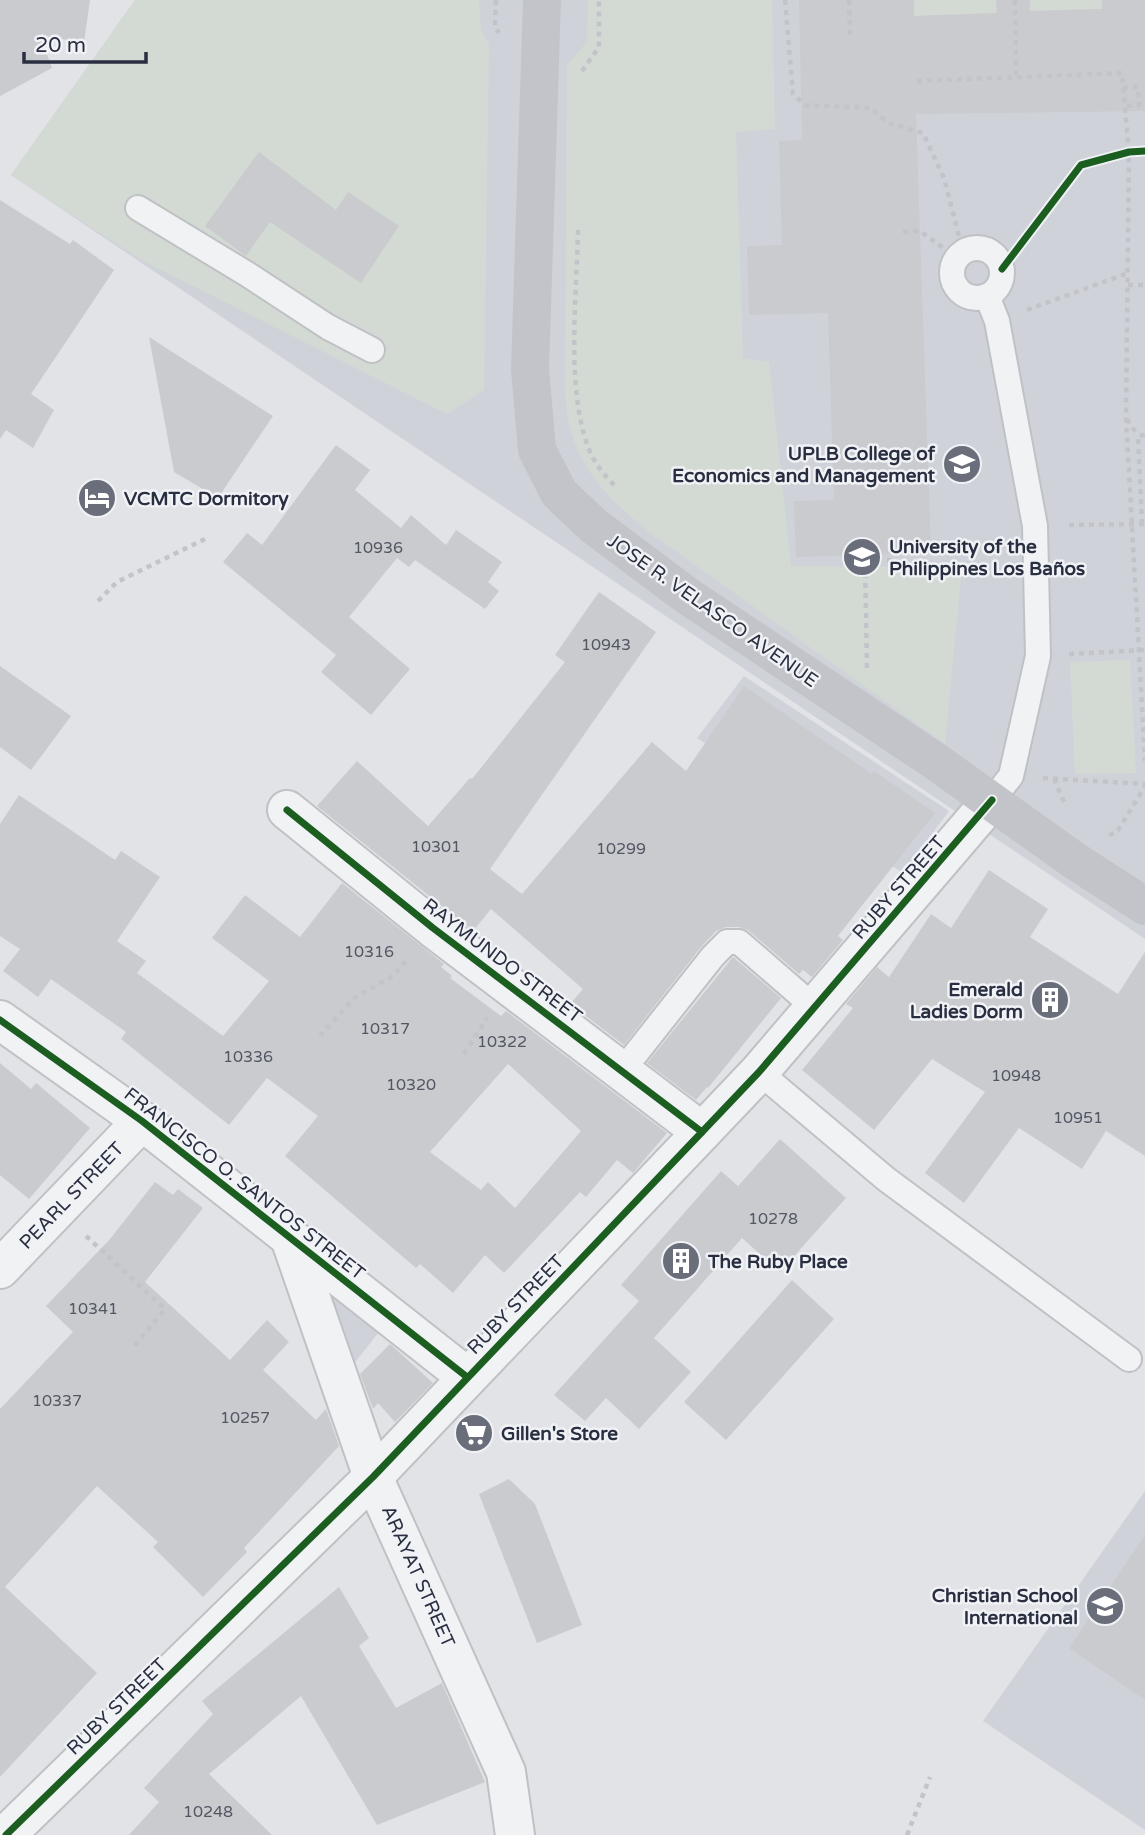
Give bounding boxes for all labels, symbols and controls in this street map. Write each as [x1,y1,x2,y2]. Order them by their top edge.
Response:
scale bar [24,21,147,65]
text: 20 m [35,33,86,58]
place label: UPLB College of Economics and Management [672,443,936,488]
school or university icon: UPLB College of Economics and Management [941,443,983,485]
hotel icon: VCMTC Dormitory [76,477,118,519]
place label: VCMTC Dormitory [124,488,290,511]
street label: JOSE R. VELASCO AVENUE [603,530,822,692]
school or university icon: University of the Philippines Los Baños [841,536,883,578]
place label: University of the Philippines Los Baños [889,536,1085,581]
house number: 10936 [353,538,403,558]
house number: 10943 [581,635,631,655]
street label: RUBY STREET [848,831,950,944]
house number: 10301 [411,837,461,857]
house number: 10299 [596,839,646,859]
street label: RAYMUNDO STREET [419,894,587,1028]
house number: 10316 [344,942,394,962]
place label: Emerald Ladies Dorm [910,979,1023,1023]
building icon: Emerald Ladies Dorm [1029,979,1071,1021]
house number: 10317 [360,1019,410,1039]
house number: 10322 [477,1032,527,1052]
house number: 10336 [223,1047,273,1067]
house number: 10948 [991,1066,1041,1086]
house number: 10320 [386,1075,436,1095]
street label: FRANCISCO O. SANTOS STREET [120,1083,369,1285]
house number: 10951 [1053,1108,1103,1128]
street label: PEARL STREET [15,1137,129,1254]
house number: 10278 [748,1209,798,1229]
building icon: The Ruby Place [660,1240,702,1282]
street label: RUBY STREET [463,1250,569,1359]
place label: The Ruby Place [707,1251,848,1274]
house number: 10341 [68,1299,118,1319]
house number: 10337 [32,1391,82,1411]
house number: 10257 [220,1408,270,1428]
supermarket icon: Gillen's Store [453,1412,495,1454]
place label: Gillen's Store [501,1423,618,1445]
street label: ARAYAT STREET [377,1502,459,1651]
place label: Christian School International [932,1585,1078,1629]
school or university icon: Christian School International [1084,1585,1126,1627]
street label: RUBY STREET [62,1654,171,1760]
house number: 10248 [183,1802,233,1822]

